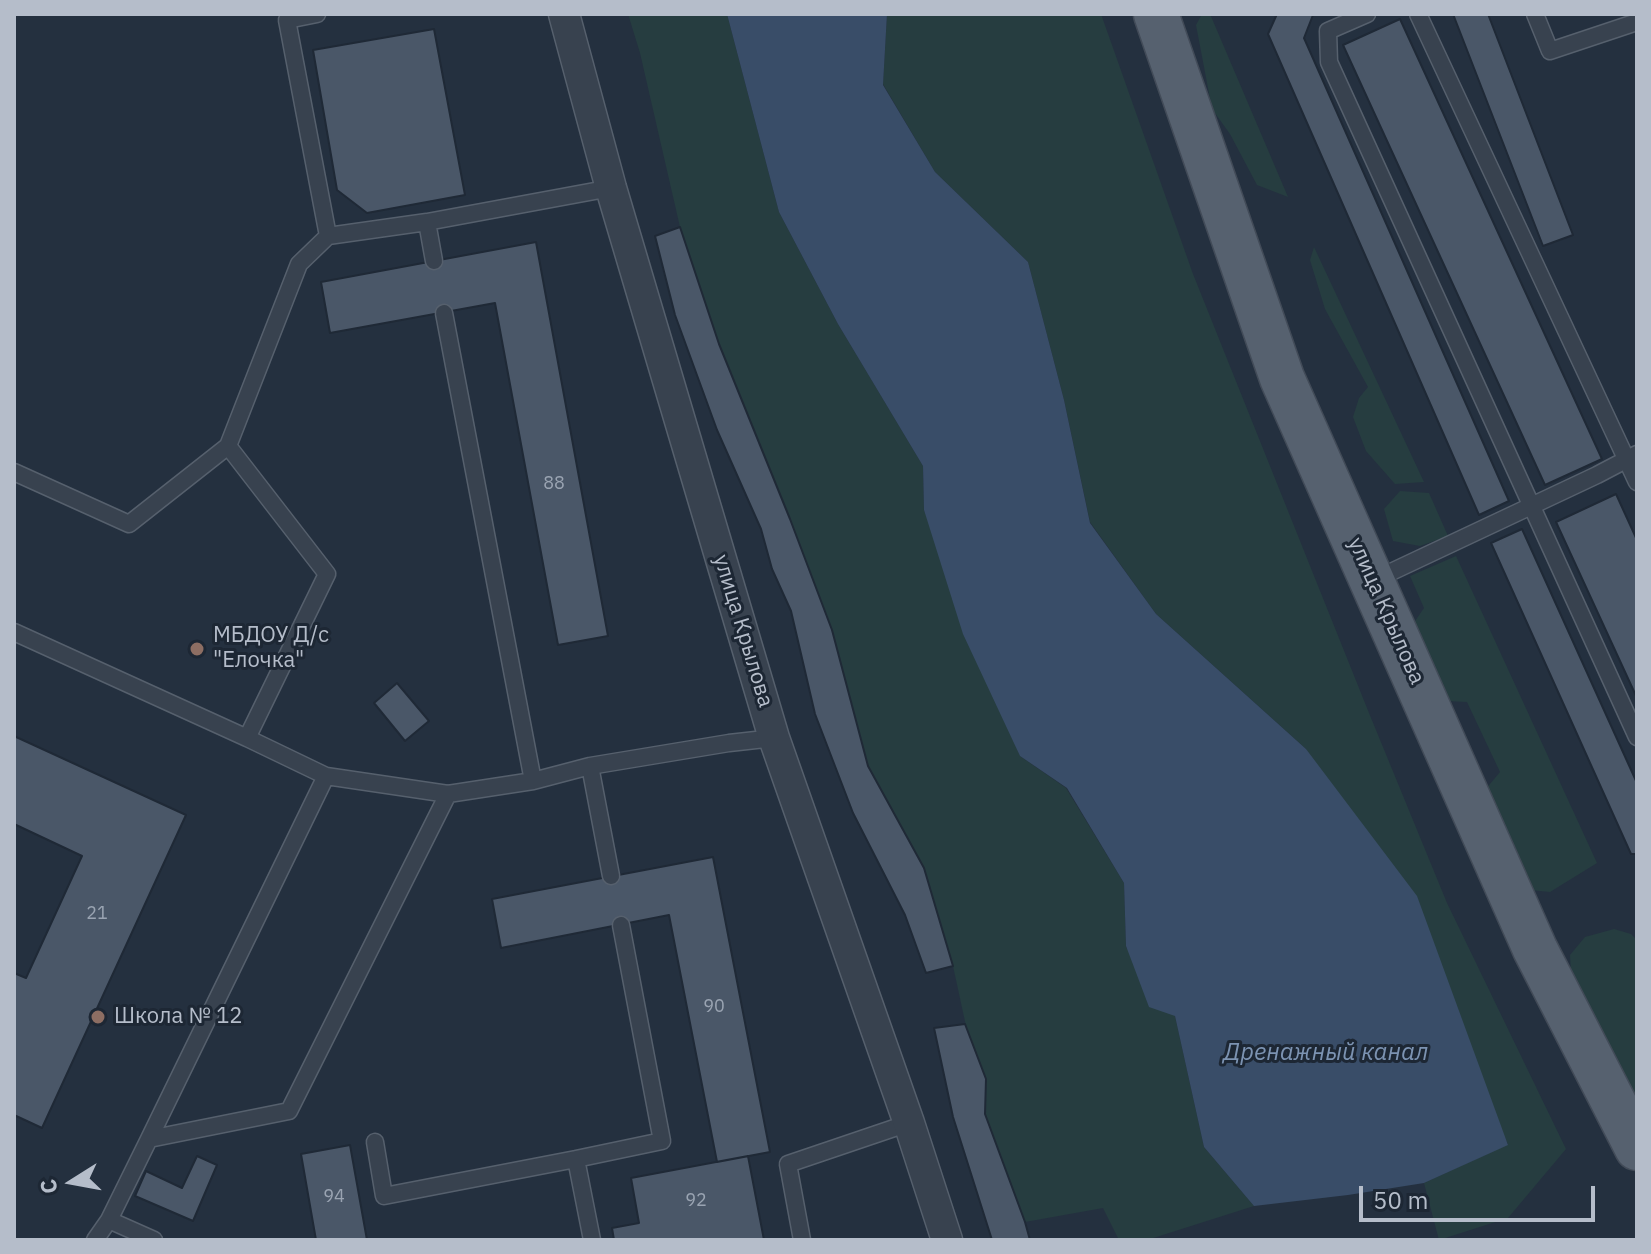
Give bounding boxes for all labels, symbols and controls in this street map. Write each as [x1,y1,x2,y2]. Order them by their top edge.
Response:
house number: 88 [543,473,565,495]
street label: улица Крылова [1342,533,1430,689]
street label: улица Крылова [707,552,779,710]
place label: МБДОУ Д/с "Елочка" [213,623,329,674]
marker: МБДОУ Д/с "Елочка" [188,640,206,658]
house number: 21 [86,903,108,925]
house number: 90 [703,996,725,1018]
place label: Школа № 12 [114,1004,243,1030]
marker: Школа № 12 [89,1008,107,1026]
water label: Дренажный канал [1224,1039,1428,1067]
north arrow [32,1142,112,1222]
scale bar [1363,1170,1599,1220]
text: С [32,1177,64,1196]
text: 50 m [1373,1184,1428,1216]
house number: 94 [323,1186,345,1208]
house number: 92 [685,1190,707,1212]

